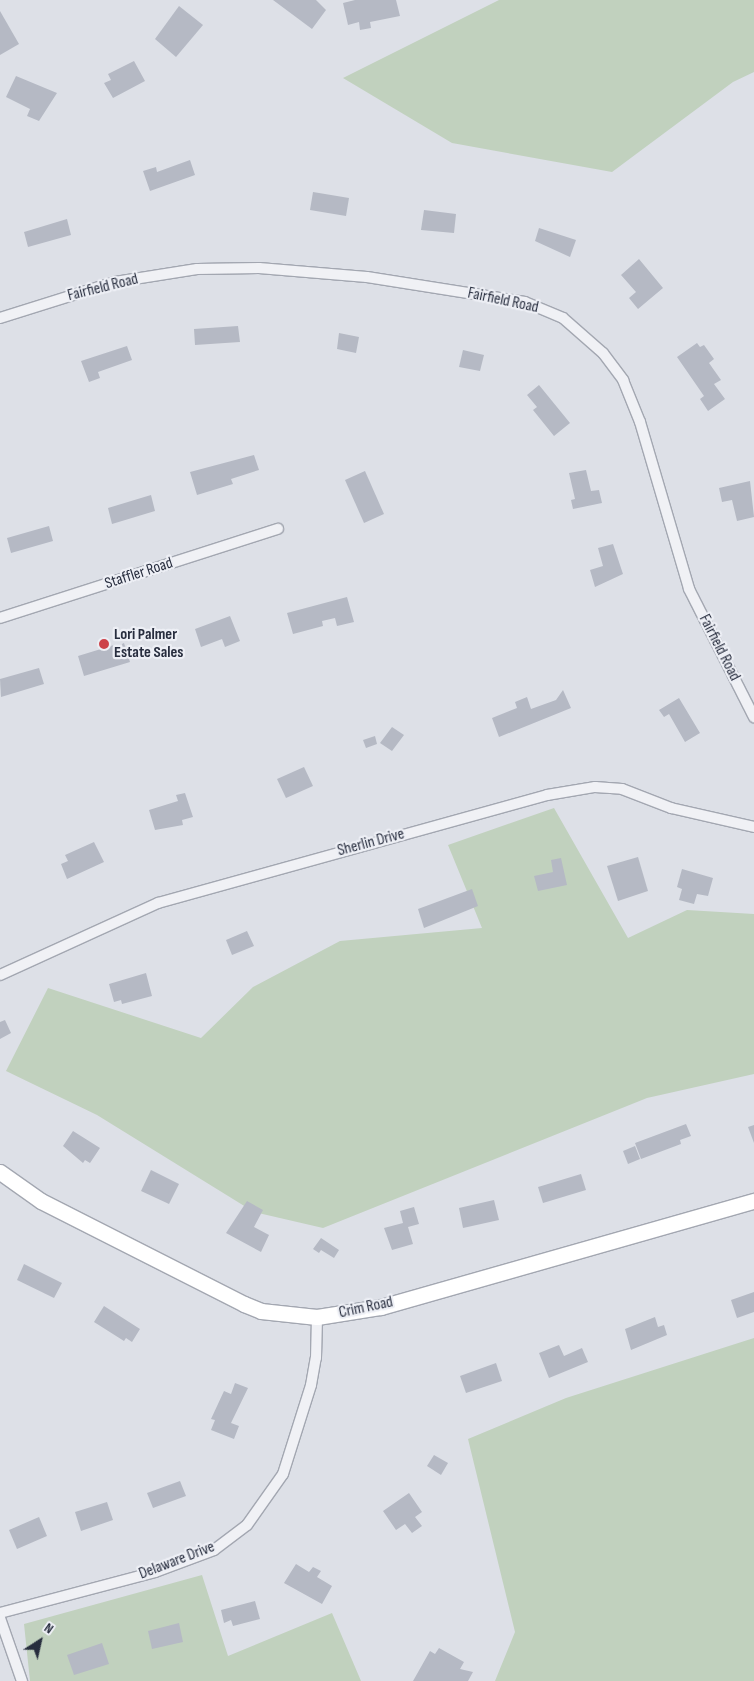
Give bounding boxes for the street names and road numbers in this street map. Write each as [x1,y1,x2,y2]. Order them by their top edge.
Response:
street label: Fairfield Road [66,270,140,306]
street label: Fairfield Road [466,284,540,318]
street label: Staffler Road [103,554,175,594]
street label: Fairfield Road [694,612,744,684]
street label: Sherlin Drive [336,825,406,861]
street label: Crim Road [337,1293,395,1323]
street label: Delaware Drive [136,1538,218,1584]

